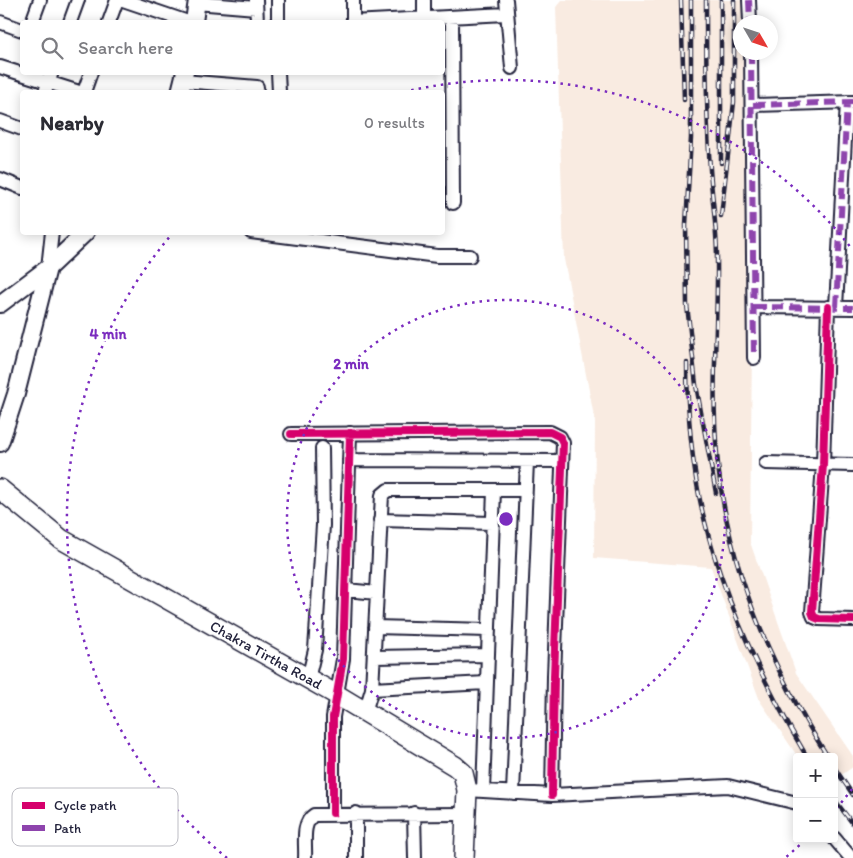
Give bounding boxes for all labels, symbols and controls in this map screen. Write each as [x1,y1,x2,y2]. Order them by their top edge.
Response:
north arrow [733,15,778,60]
search box [20,20,445,75]
icon: search [38,34,66,62]
text: Search here [78,36,173,59]
text: Nearby [40,110,104,135]
text: 0 results [364,113,425,132]
text: 4 min [90,325,127,343]
text: 2 min [333,355,370,373]
centre of rings [497,510,515,528]
street label: Chakra Tirtha Road [207,617,326,694]
map controls [793,753,838,843]
button: + [793,753,838,798]
legend [12,788,178,846]
text: Cycle path [54,797,117,814]
button: − [793,798,838,843]
text: Path [54,820,81,837]

